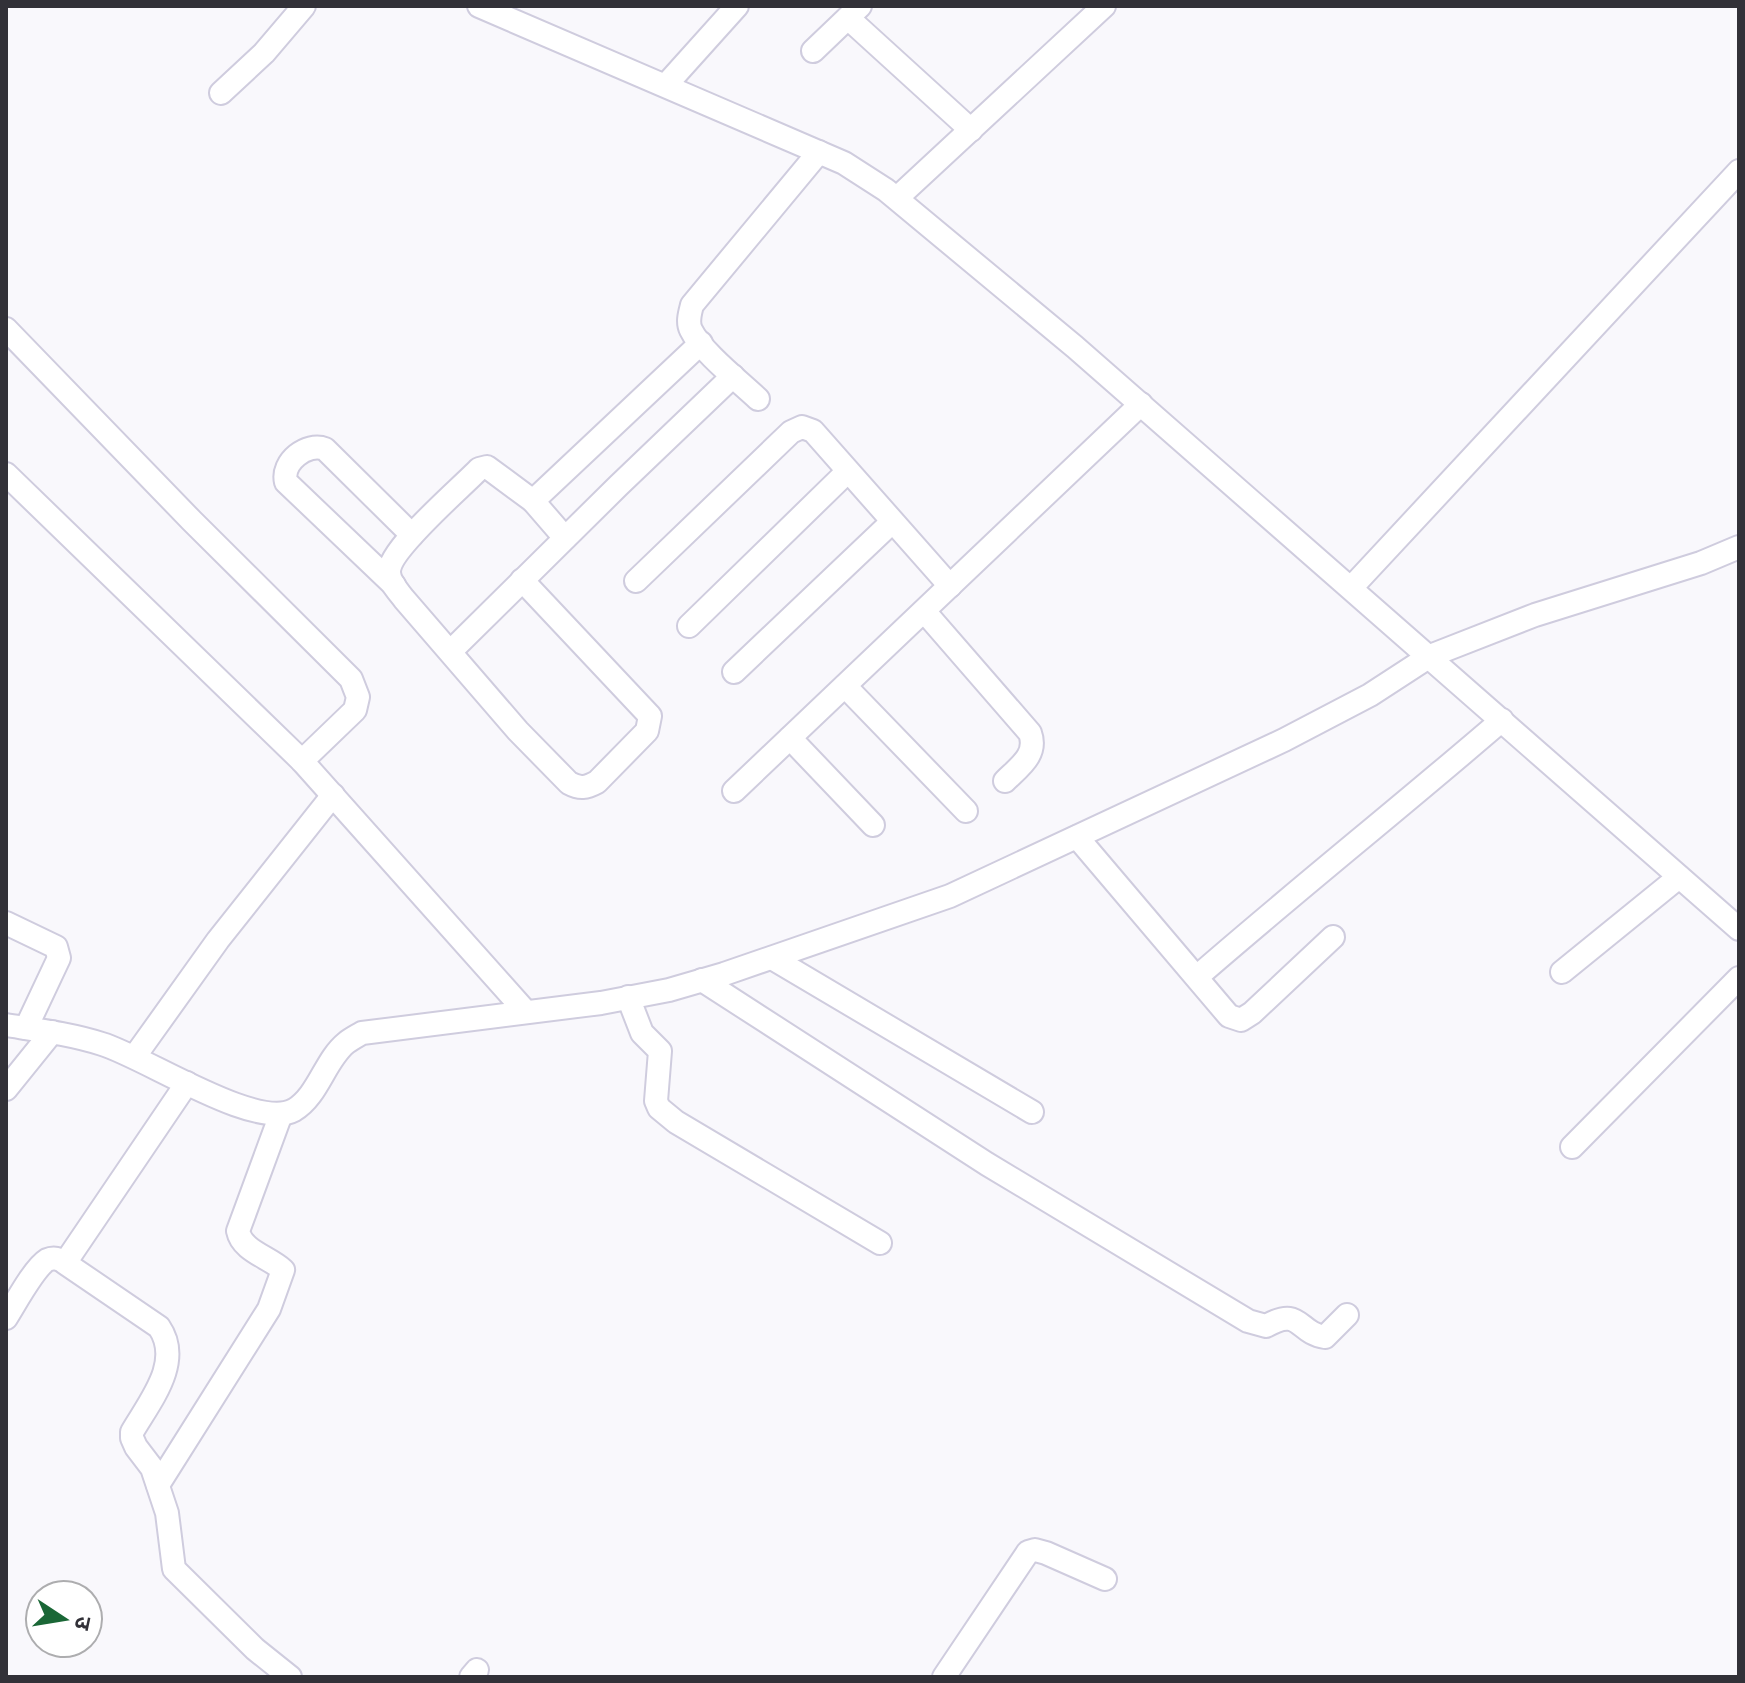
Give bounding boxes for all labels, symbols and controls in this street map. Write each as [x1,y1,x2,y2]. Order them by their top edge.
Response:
north arrow [24,1579,104,1659]
text: उ [69,1614,98,1633]

